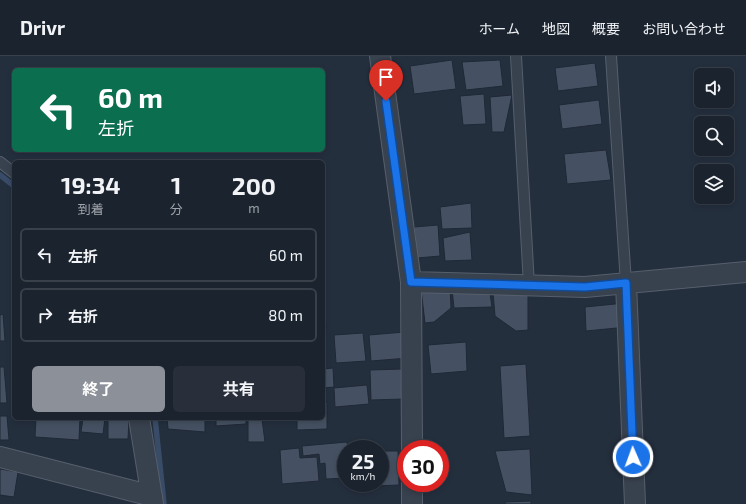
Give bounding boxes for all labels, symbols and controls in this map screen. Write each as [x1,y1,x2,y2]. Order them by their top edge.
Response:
text: Drivr [20,16,65,39]
text: ホーム [478,20,520,37]
text: 地図 [542,20,570,37]
text: 概要 [592,20,620,37]
text: お問い合わせ [642,20,726,37]
pin [369,60,403,101]
icon: arrive [375,66,397,88]
map controls [694,68,734,204]
button: sound [694,68,734,108]
text: 60 m [98,80,163,114]
icon: left [32,84,84,136]
button: search [694,116,734,156]
text: 左折 [98,117,134,139]
button: layers [694,164,734,204]
text: 19:34 [61,170,121,199]
text: 1 [171,170,181,199]
text: 200 [232,171,276,200]
text: m [248,200,260,216]
text: 到着 [78,201,104,217]
text: 分 [170,201,183,217]
icon: left [34,244,56,266]
text: 60 m [269,246,303,264]
text: 左折 [68,247,98,265]
icon: right [34,304,56,326]
text: 80 m [268,306,303,324]
text: 右折 [68,307,98,325]
button: 終了 [32,366,165,412]
button: 共有 [173,366,305,412]
position arrow [612,436,654,478]
speed limit sign: 30 [397,440,449,492]
text: 25 [352,449,374,473]
text: km/h [351,470,375,482]

